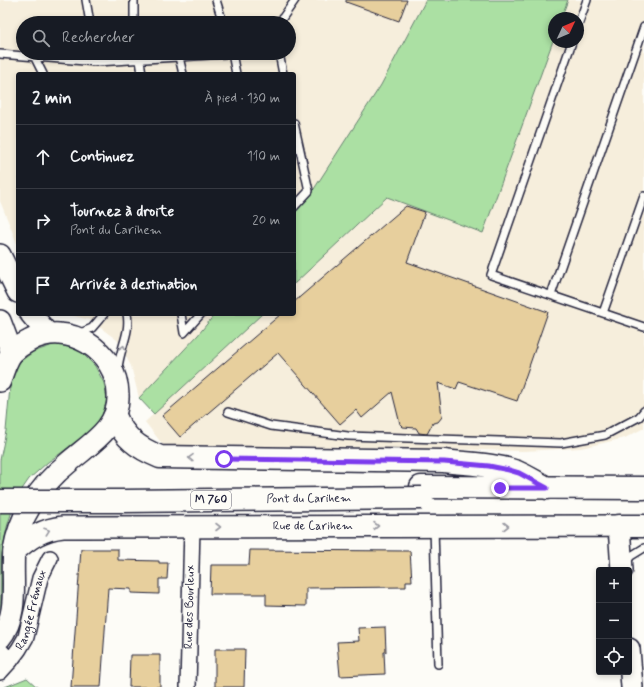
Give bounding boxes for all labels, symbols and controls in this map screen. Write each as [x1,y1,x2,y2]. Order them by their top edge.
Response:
north arrow [548,12,584,48]
search box [16,16,296,60]
icon: search [30,27,52,49]
text: Rechercher [62,28,135,48]
text: 2 min [32,87,72,109]
text: À pied · 130 m [204,90,280,107]
icon: ahead [32,146,54,168]
text: Continuez [70,147,134,167]
text: 110 m [247,148,280,165]
text: Tournez à droite [70,202,174,222]
icon: right [32,210,54,232]
text: 20 m [252,212,280,229]
text: Pont du Carihem [70,222,162,239]
icon: arrive [32,274,54,296]
text: Arrivée à destination [70,275,197,295]
one-way arrow [118,345,127,352]
route start [215,450,233,468]
one-way arrow [188,454,194,462]
route end [491,479,509,497]
road number: M 760 [191,491,231,509]
street label: Pont du Carihem [266,491,352,508]
street label: Rue de Carihem [273,518,353,535]
one-way arrow [373,522,379,530]
one-way arrow [503,522,509,530]
one-way arrow [215,523,221,531]
one-way arrow [43,527,50,535]
street label: Rue des Bourleux [181,564,199,649]
street label: Rangée Frémaux [12,567,51,653]
map controls [596,567,632,675]
button: + [596,567,632,603]
button: − [596,603,632,639]
button: locate [596,639,632,675]

